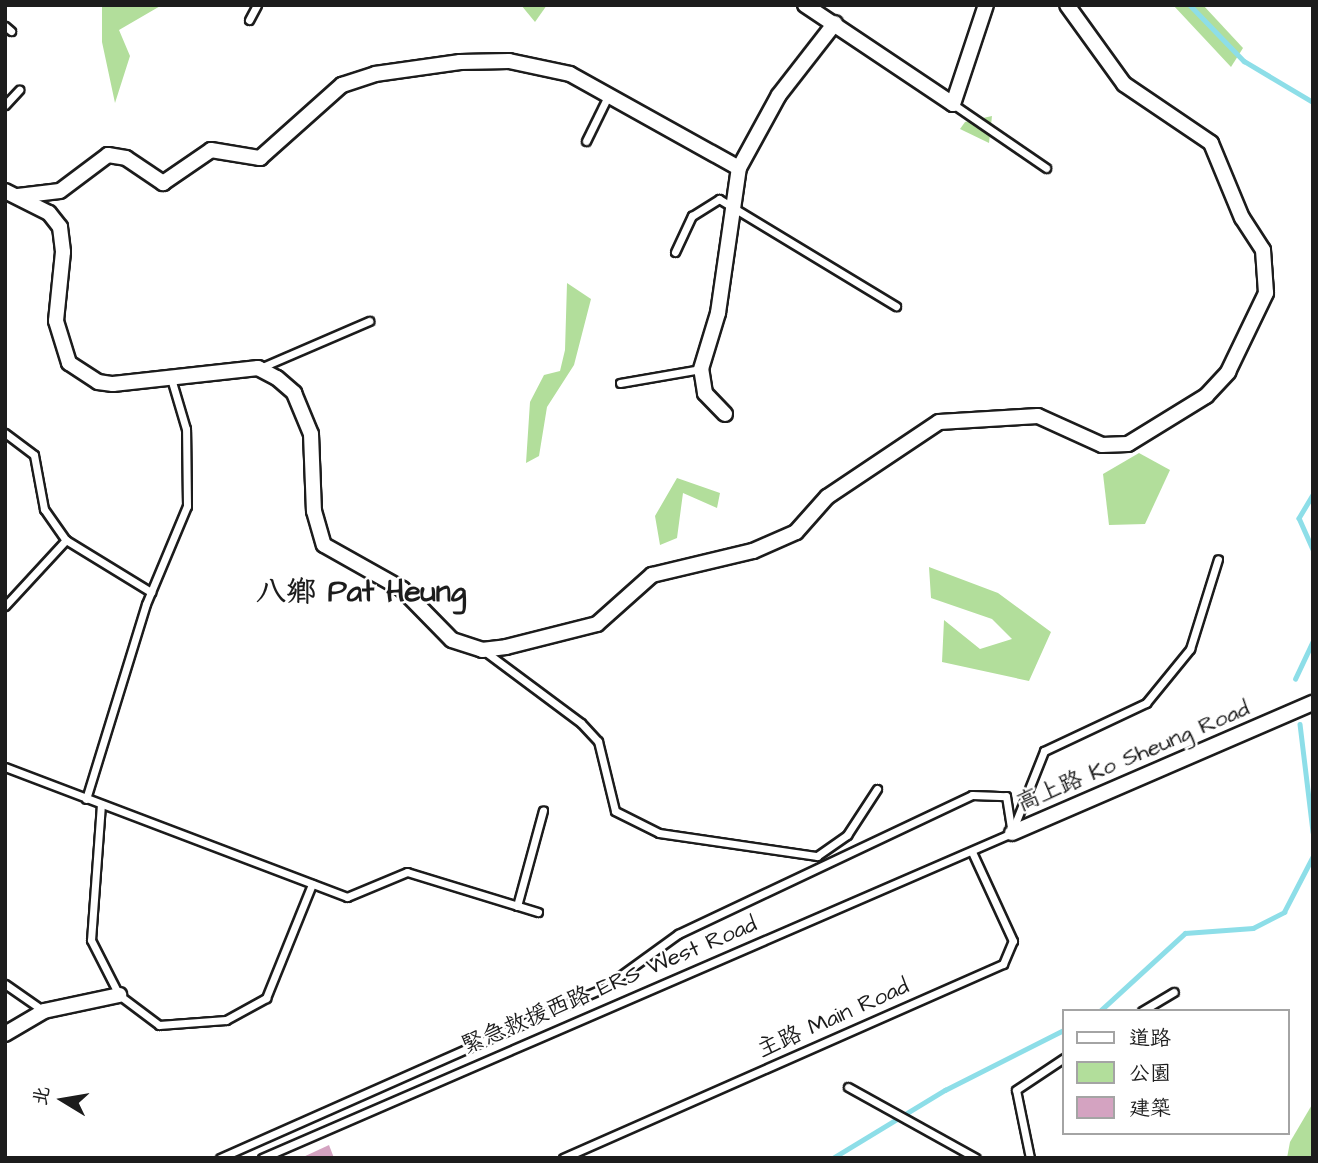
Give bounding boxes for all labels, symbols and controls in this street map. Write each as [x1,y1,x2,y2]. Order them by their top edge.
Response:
district label: 八鄉 Pat Heung [256,574,466,610]
street label: 高上路 Ko Sheung Road [1013,694,1253,818]
street label: 緊急救援西路 ERS West Road [457,910,761,1060]
street label: 主路 Main Road [753,972,913,1064]
legend [1062,1009,1290,1135]
text: 道路 [1129,1024,1171,1053]
text: 公園 [1129,1059,1171,1088]
north arrow [28,1065,98,1135]
text: 北 [27,1084,57,1108]
text: 建築 [1129,1094,1171,1123]

